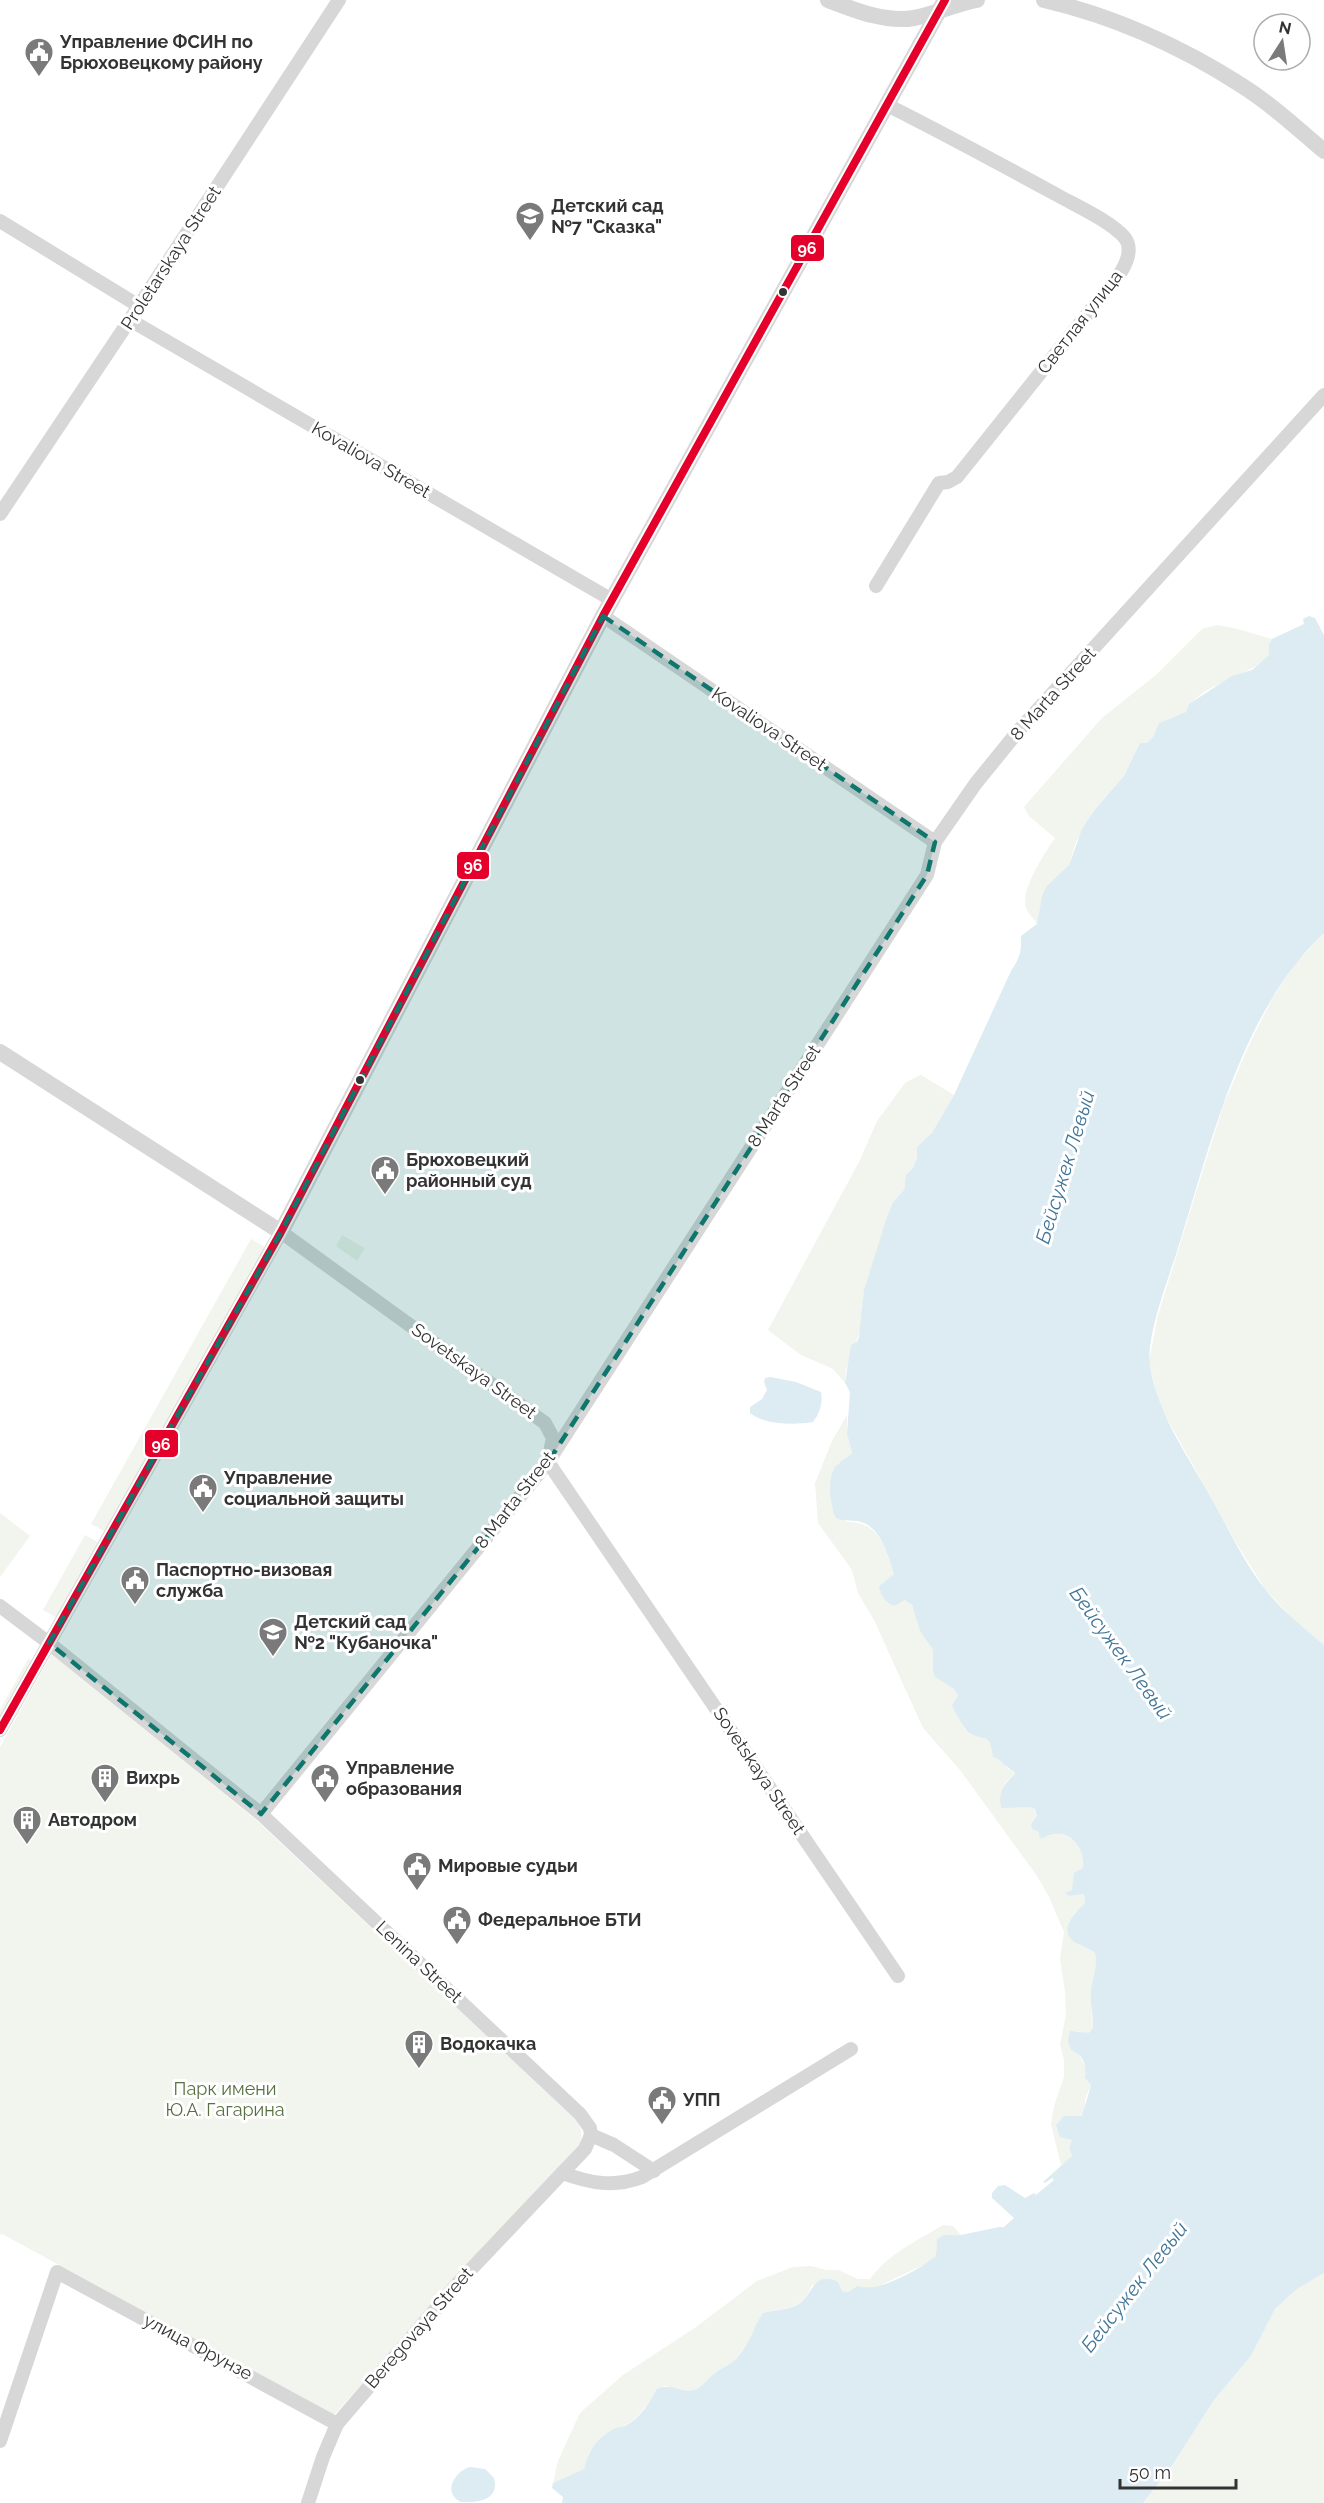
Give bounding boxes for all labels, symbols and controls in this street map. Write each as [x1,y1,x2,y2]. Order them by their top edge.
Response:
north arrow [1252,12,1312,72]
text: N [1277,17,1293,38]
place label: Управление ФСИН по Брюховецкому району [59,31,263,73]
public building icon: Управление ФСИН по Брюховецкому району [23,36,55,78]
street label: Proletarskaya Street [116,182,225,333]
place label: Детский сад №7 "Сказка" [551,195,664,237]
school or university icon: Детский сад №7 "Сказка" [514,200,546,242]
line badge: 96 [790,234,825,262]
text: 96 [797,239,817,258]
street label: Светлая улица [1033,266,1127,378]
unlabelled marker [777,286,789,298]
street label: Kovaliova Street [308,417,434,502]
street label: 8 Marta Street [1006,643,1100,744]
street label: Kovaliova Street [708,683,830,775]
line badge: 96 [456,851,490,880]
text: 96 [463,856,483,875]
street label: 8 Marta Street [743,1041,824,1151]
unlabelled marker [354,1074,366,1086]
water label: Бейсужек Левый [1030,1088,1100,1246]
place label: Брюховецкий районный суд [406,1149,532,1191]
public building icon: Брюховецкий районный суд [369,1154,401,1196]
street label: Sovetskaya Street [408,1318,541,1423]
line badge: 96 [144,1429,179,1458]
text: 96 [151,1435,171,1454]
street label: 8 Marta Street [470,1447,559,1552]
place label: Управление социальной защиты [223,1467,404,1509]
public building icon: Управление социальной защиты [187,1472,219,1514]
place label: Паспортно-визовая служба [156,1559,332,1601]
public building icon: Паспортно-визовая служба [119,1564,151,1606]
water label: Бейсужек Левый [1065,1582,1177,1724]
place label: Детский сад №2 "Кубаночка" [294,1611,438,1653]
school or university icon: Детский сад №2 "Кубаночка" [257,1616,289,1658]
street label: Sovetskaya Street [709,1703,810,1838]
place label: Управление образования [345,1757,462,1799]
building icon: Вихрь [89,1762,121,1804]
public building icon: Управление образования [309,1762,341,1804]
place label: Вихрь [126,1767,180,1788]
building icon: Автодром [11,1804,43,1846]
place label: Автодром [48,1809,137,1830]
public building icon: Мировые судьи [401,1850,433,1892]
place label: Мировые судьи [438,1855,578,1876]
public building icon: Федеральное БТИ [441,1904,473,1946]
place label: Федеральное БТИ [478,1909,642,1930]
street label: Lenina Street [372,1916,467,2007]
building icon: Водокачка [403,2028,435,2070]
place label: Водокачка [440,2033,536,2054]
park label: Парк имени Ю.А. Гагарина [165,2078,285,2120]
public building icon: УПП [646,2084,678,2126]
place label: УПП [682,2089,721,2110]
water label: Бейсужек Левый [1076,2217,1192,2357]
street label: Beregovaya Street [360,2263,477,2392]
street label: улица Фрунзе [140,2309,256,2384]
scale bar [1120,2452,1236,2490]
text: 50 m [1129,2462,1171,2483]

